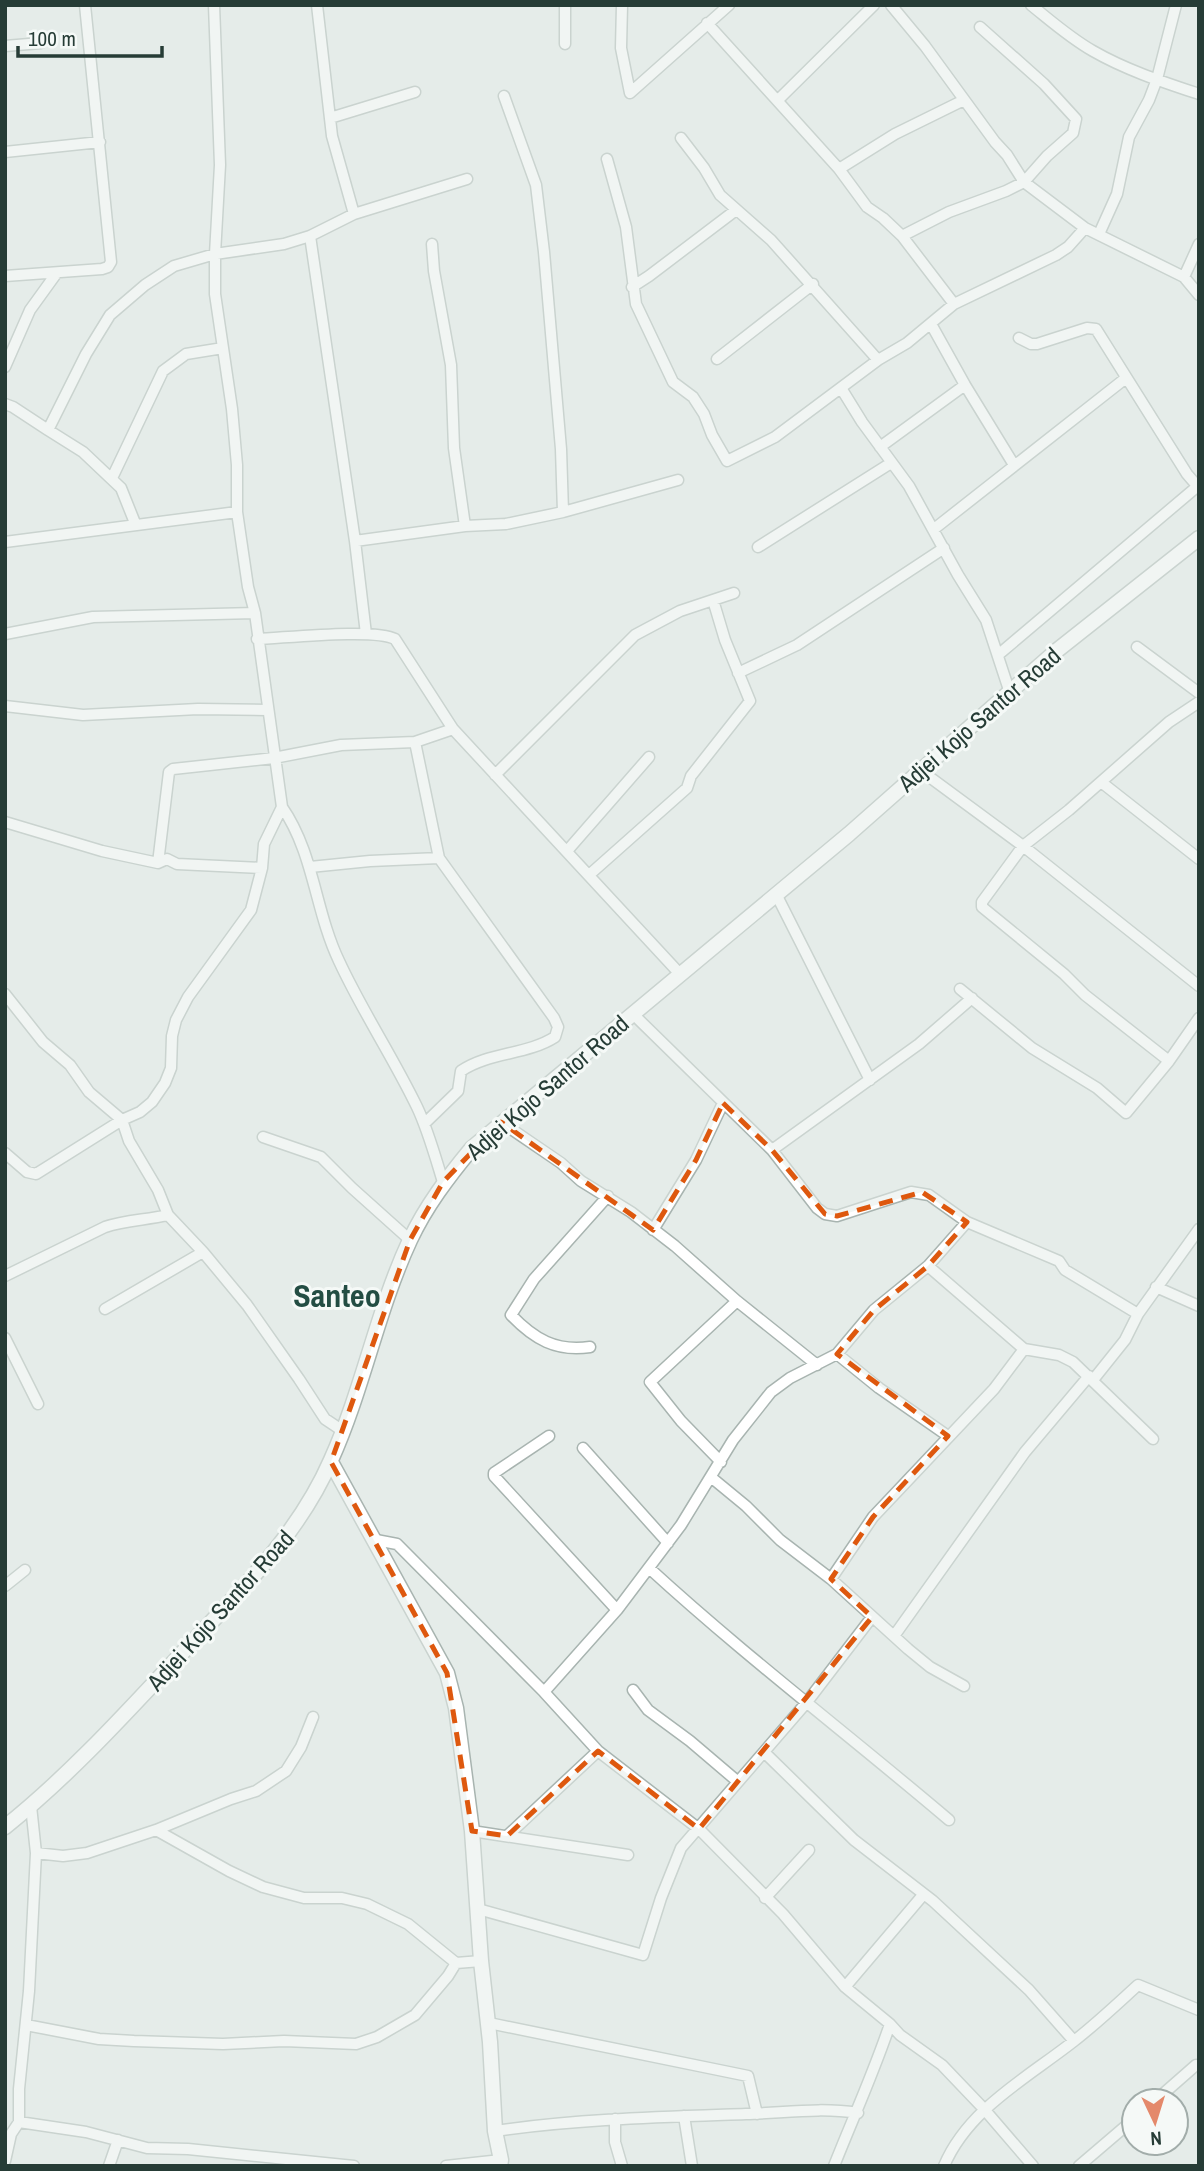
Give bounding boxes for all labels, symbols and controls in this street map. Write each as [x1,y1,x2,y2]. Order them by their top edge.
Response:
scale bar [18,14,161,58]
text: 100 m [28,24,76,53]
street label: Adjei Kojo Santor Road [890,639,1067,799]
street label: Adjei Kojo Santor Road [458,1007,635,1167]
district label: Santeo [293,1274,381,1317]
street label: Adjei Kojo Santor Road [139,1523,301,1698]
north arrow [1120,2087,1190,2157]
text: N [1150,2126,1163,2152]

